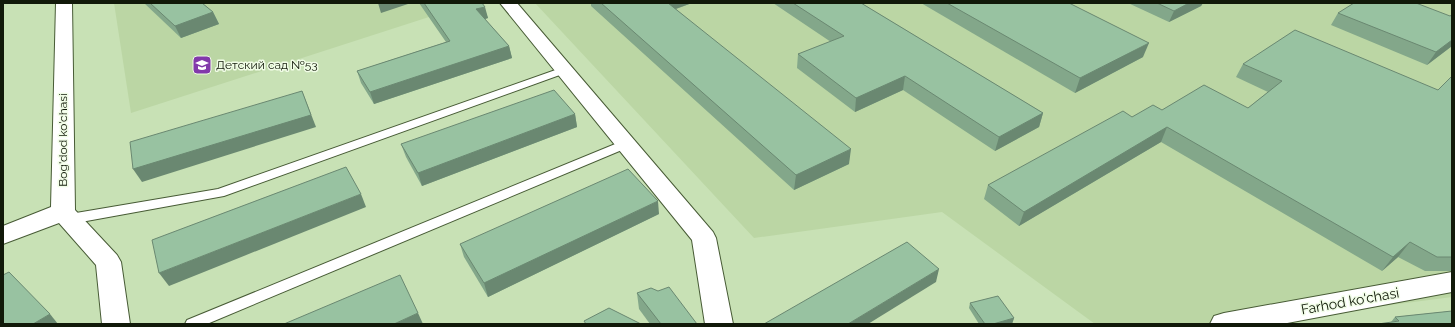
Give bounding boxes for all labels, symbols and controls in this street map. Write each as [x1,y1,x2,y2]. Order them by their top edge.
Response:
school or university icon: Детский сад №53 [191,54,213,76]
place label: Детский сад №53 [216,58,318,72]
street label: Bog'dod ko'chasi [56,93,70,187]
street label: Farhod ko'chasi [1300,284,1400,318]

